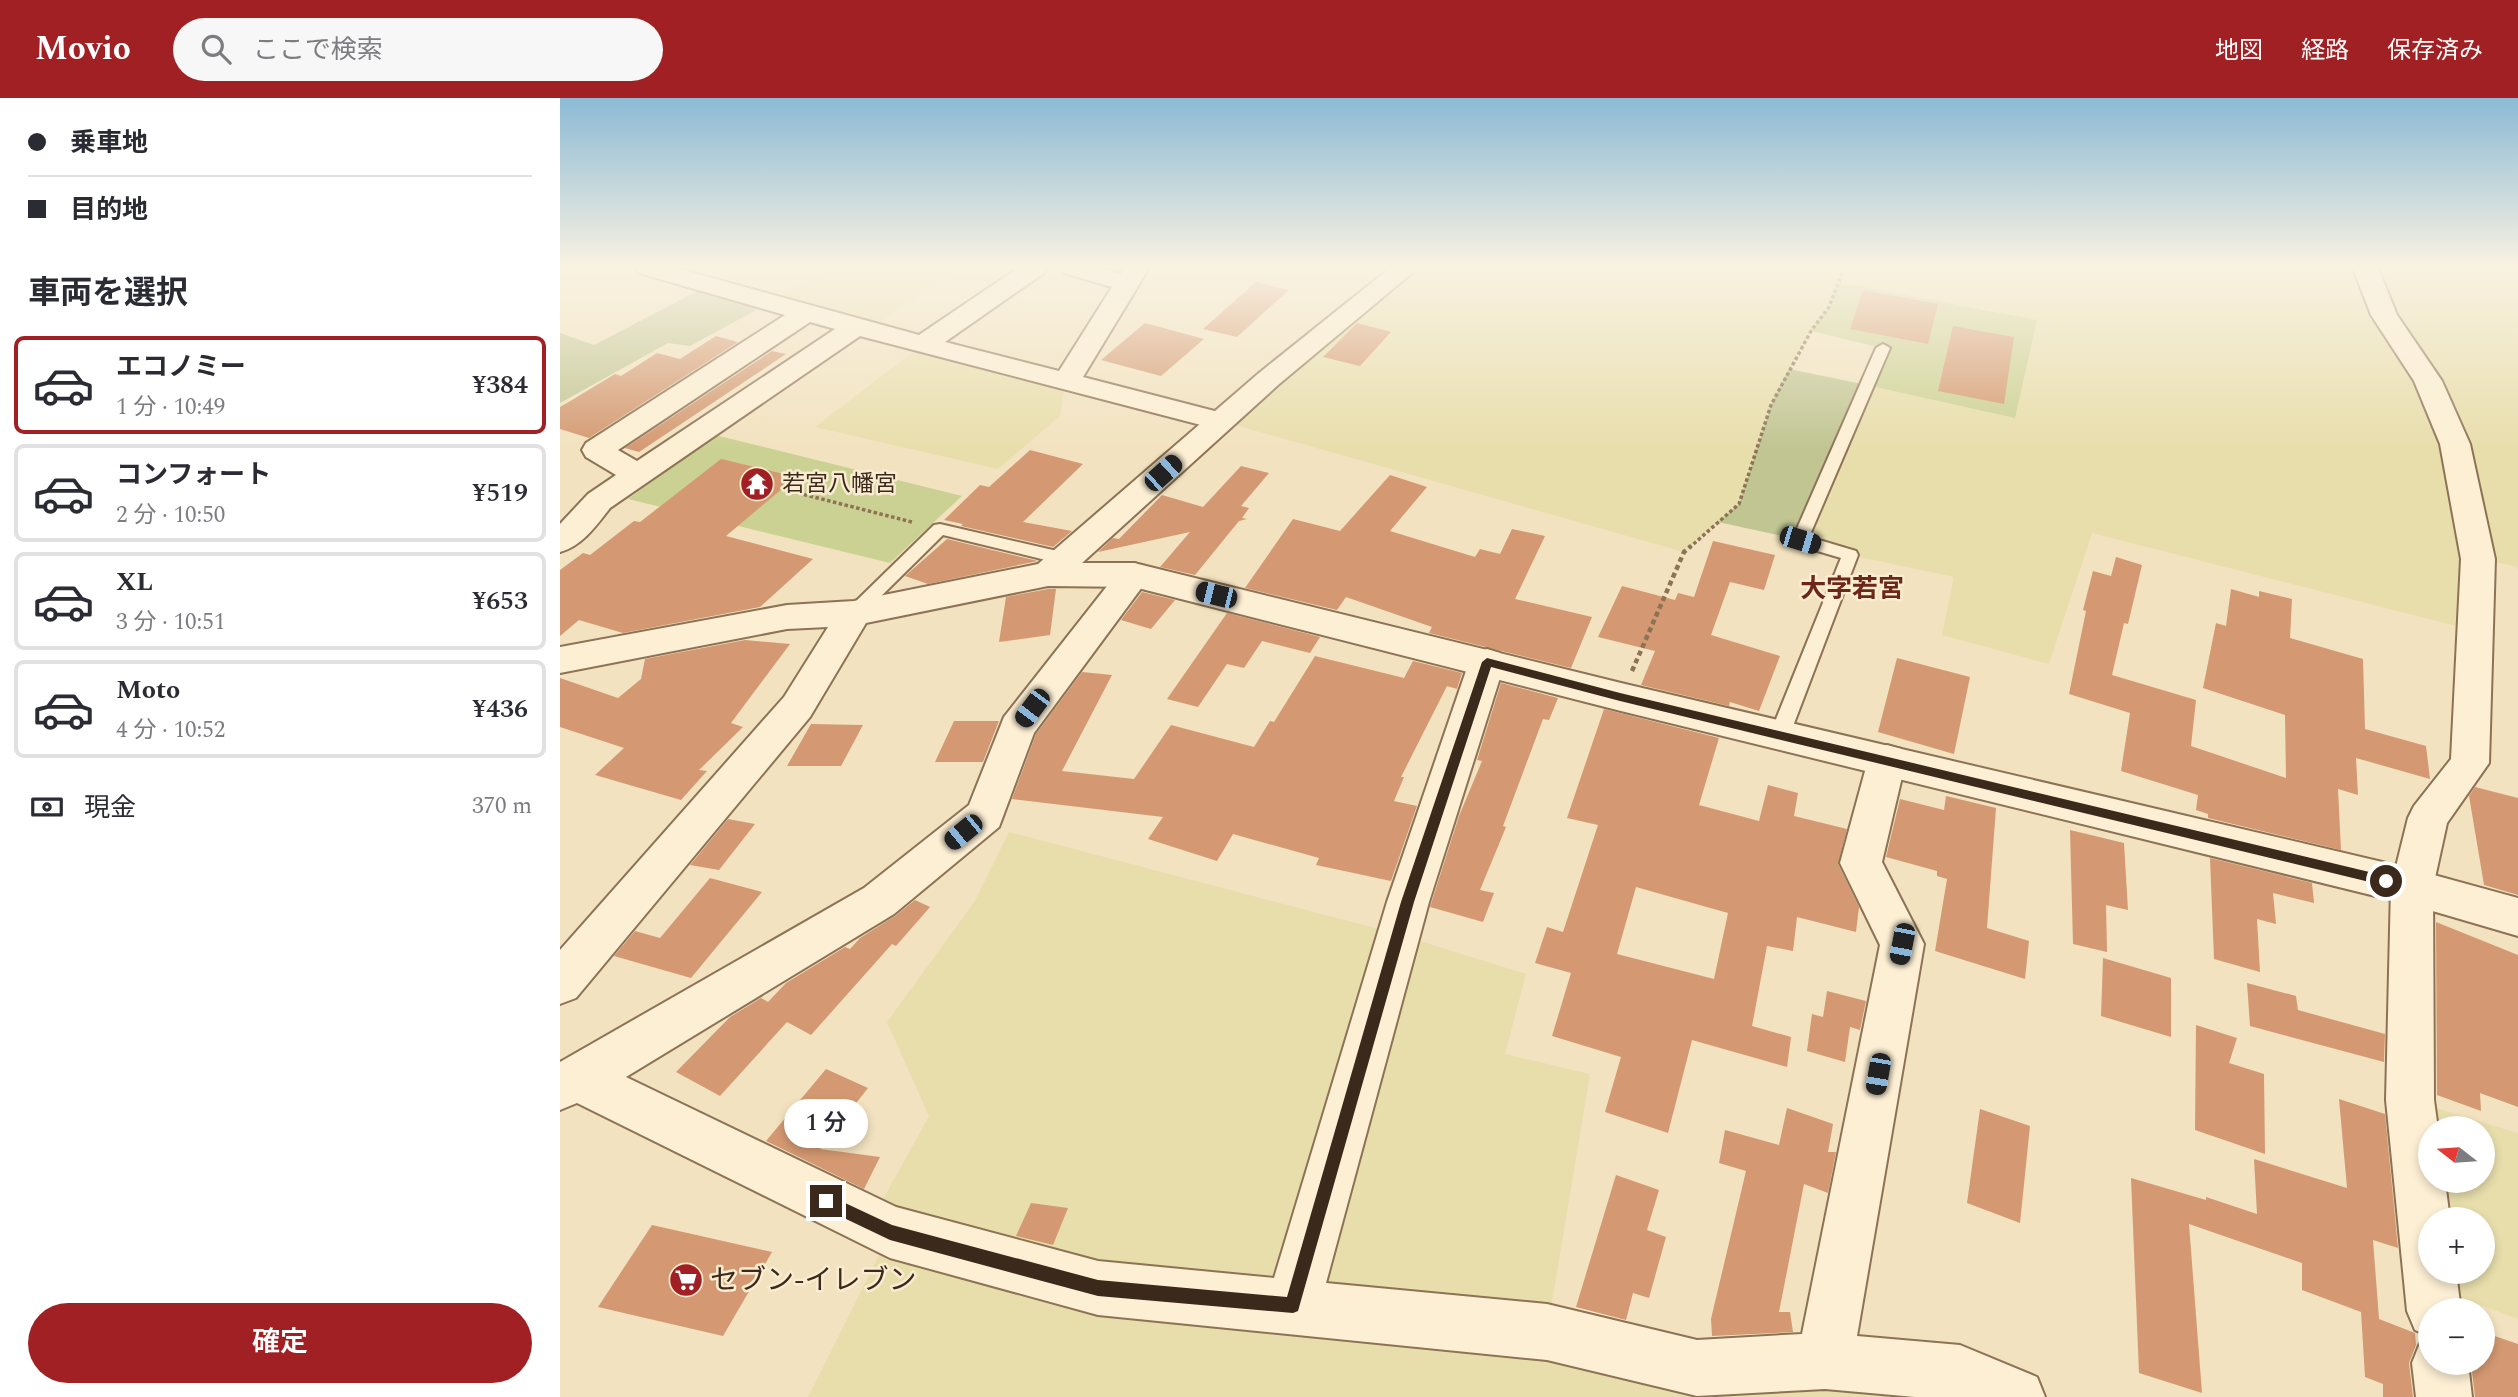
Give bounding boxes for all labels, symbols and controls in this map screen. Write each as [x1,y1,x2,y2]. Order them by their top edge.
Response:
search box [173,18,663,81]
text: Movio [35,24,131,74]
icon: search [197,30,235,68]
text: ここで検索 [253,30,383,70]
text: 地図 [2215,33,2263,69]
text: 経路 [2301,33,2349,69]
text: 保存済み [2387,33,2483,69]
text: 乗車地 [70,123,148,163]
text: 目的地 [70,190,148,230]
text: 車両を選択 [28,269,188,318]
text: エコノミー [116,347,246,387]
icon: car [32,354,95,417]
text: ¥384 [472,365,528,405]
text: 1 分 · 10:49 [116,390,225,425]
car [1141,451,1186,495]
text: コンフォート [116,455,271,495]
icon: car [32,462,95,525]
temple icon: 若宮八幡宮 [738,465,776,503]
place label: 若宮八幡宮 [782,467,897,502]
text: ¥519 [472,473,528,513]
text: 2 分 · 10:50 [116,498,225,533]
car [1777,524,1824,556]
text: XL [116,562,153,602]
district label: 大字若宮 [1800,569,1904,609]
icon: car [32,570,95,633]
car [1194,580,1239,610]
text: ¥653 [472,581,528,621]
text: 3 分 · 10:51 [116,605,225,640]
text: Moto [116,670,180,710]
icon: car [32,678,95,741]
car [1011,685,1054,731]
text: ¥436 [472,689,528,729]
text: 4 分 · 10:52 [116,713,225,748]
icon: cash [28,788,66,826]
text: 現金 [84,788,136,828]
text: 370 m [472,789,532,824]
car [941,811,986,853]
route start [2370,865,2402,897]
car [1888,921,1917,967]
car [1865,1051,1892,1097]
callout: 1 分 [784,1100,868,1148]
text: 1 分 [805,1106,847,1141]
north arrow [2418,1116,2496,1194]
map controls [2418,1116,2495,1375]
route end [810,1185,842,1217]
button: + [2418,1207,2495,1284]
place label: セブン-イレブン [710,1259,917,1302]
supermarket icon: セブン-イレブン [667,1261,705,1299]
button: − [2418,1298,2495,1375]
button: 確定 [28,1303,532,1383]

